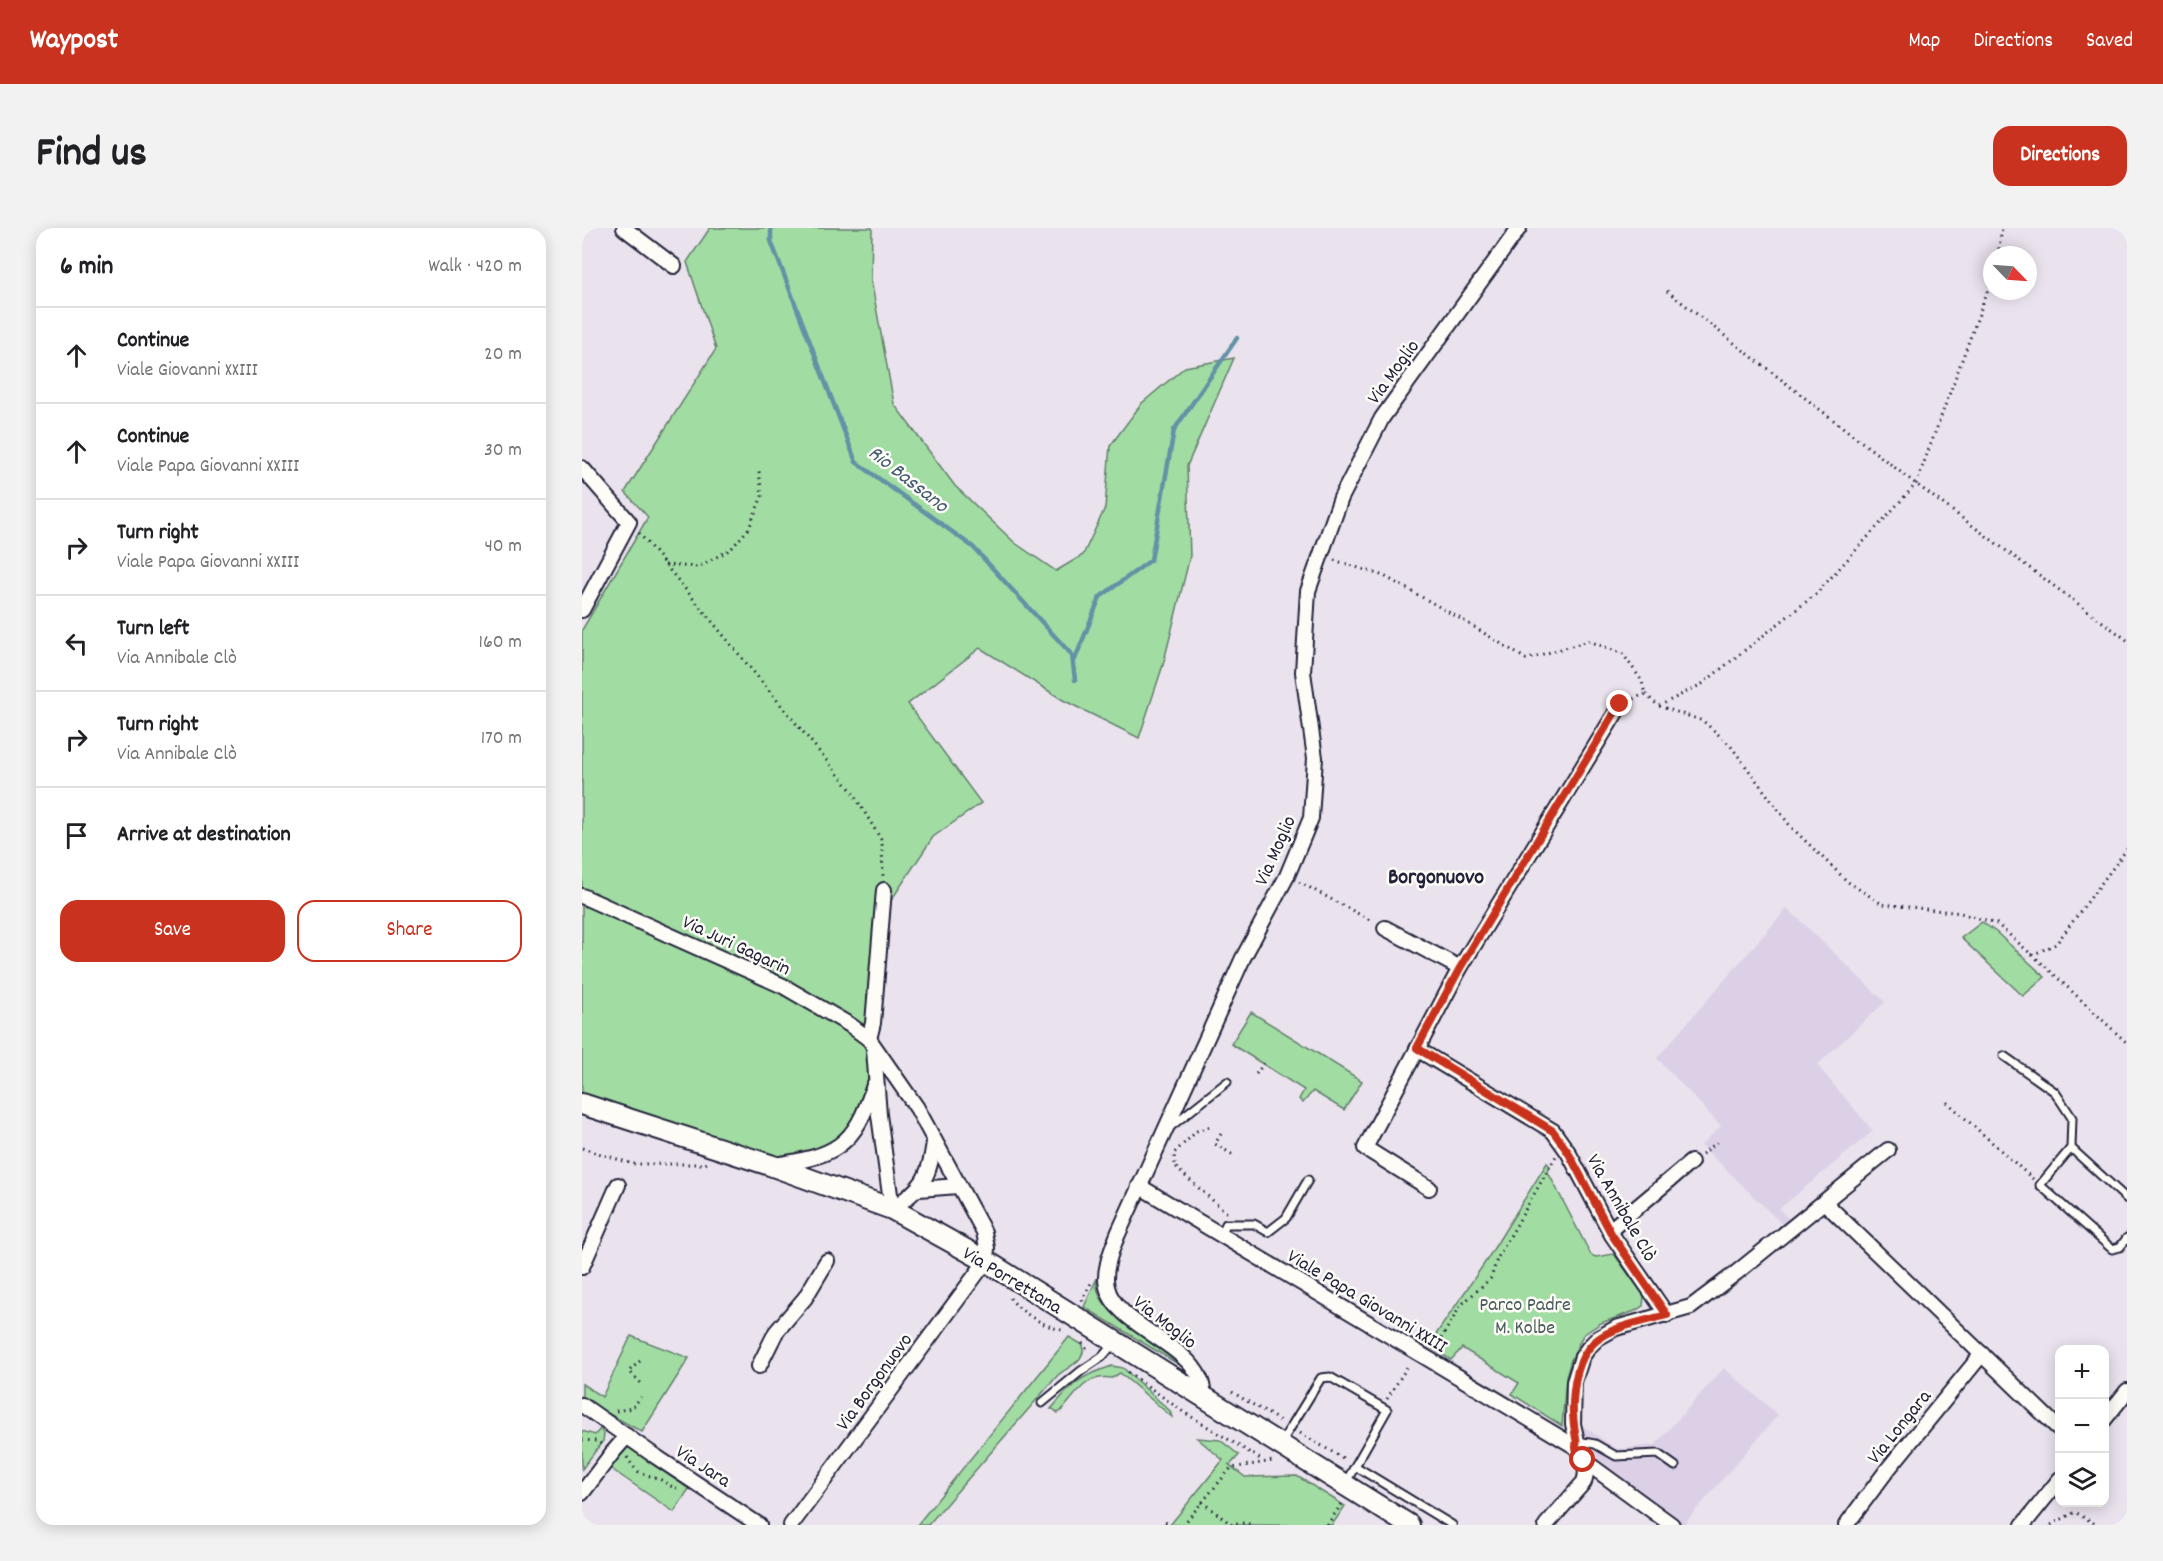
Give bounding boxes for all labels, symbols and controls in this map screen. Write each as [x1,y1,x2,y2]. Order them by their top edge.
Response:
text: Waypost [30,22,118,62]
text: Map [1909,27,1940,57]
text: Directions [1973,27,2053,57]
text: Saved [2086,27,2133,57]
text: Find us [36,126,147,186]
button: Directions [1993,126,2127,186]
north arrow [1983,246,2037,300]
text: 6 min [60,249,113,286]
text: Walk · 420 m [428,253,522,281]
text: Continue [117,326,189,357]
street label: Via Moglio [1361,335,1428,411]
icon: ahead [60,339,93,372]
text: 20 m [484,341,522,369]
text: Viale Giovanni XXIII [117,357,258,385]
text: Continue [117,422,189,453]
icon: ahead [60,435,93,468]
text: 30 m [484,437,522,465]
water label: Rio Bassano [861,439,955,522]
text: Viale Papa Giovanni XXIII [117,453,299,481]
text: Turn right [117,518,199,549]
icon: right [60,531,93,564]
text: 40 m [484,533,522,561]
text: Viale Papa Giovanni XXIII [117,549,299,577]
text: Turn left [117,614,189,645]
icon: left [60,627,93,660]
text: 160 m [479,629,522,657]
text: Via Annibale Clò [117,645,237,673]
route end [1606,690,1632,716]
text: Turn right [117,710,199,741]
icon: right [60,723,93,756]
text: 170 m [481,725,522,753]
text: Via Annibale Clò [117,741,237,769]
street label: Via Moglio [1249,812,1305,891]
icon: arrive [60,819,93,852]
text: Arrive at destination [117,820,291,851]
district label: Borgonuovo [1388,863,1484,894]
button: Save [60,900,285,962]
button: Share [297,900,522,962]
street label: Via Juri Gagarin [677,909,795,984]
street label: Via Annibale Clò [1578,1150,1663,1268]
street label: Via Porrettana [956,1241,1067,1323]
street label: Viale Papa Giovanni XXIII [1281,1244,1452,1362]
street label: Via Moglio [1126,1290,1202,1357]
park label: Parco Padre M. Kolbe [1479,1292,1571,1343]
street label: Via Borgonuovo [830,1328,921,1437]
map controls [2055,1345,2109,1507]
button: + [2055,1345,2109,1399]
street label: Via Longara [1862,1384,1939,1471]
button: − [2055,1399,2109,1453]
street label: Via Jara [669,1439,736,1496]
route start [1569,1446,1595,1472]
button: layers [2055,1453,2109,1507]

